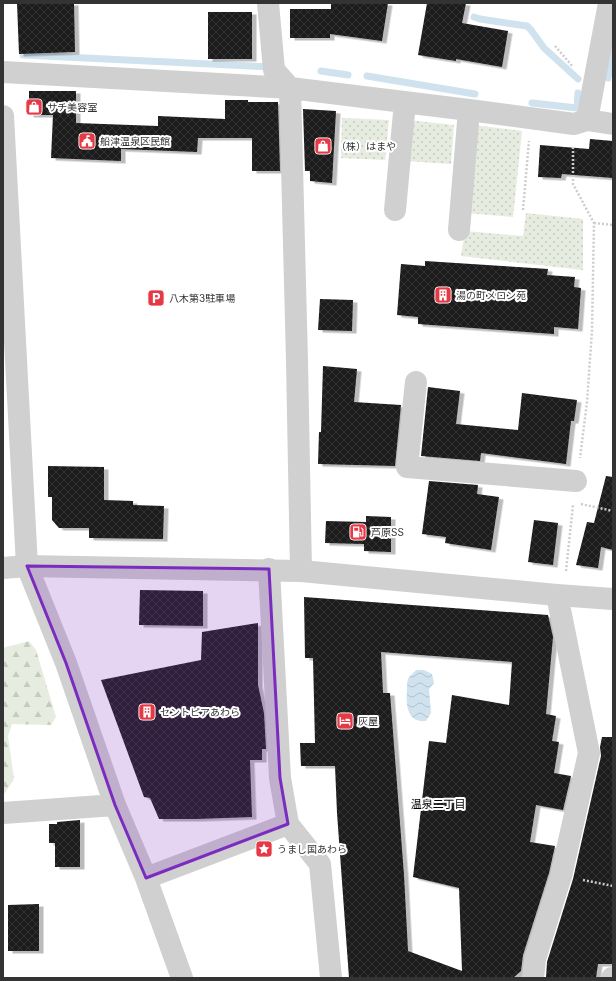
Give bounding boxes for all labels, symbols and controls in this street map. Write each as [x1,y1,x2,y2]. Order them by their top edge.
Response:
shop icon: サチ美容室 [24,97,44,117]
place label: サチ美容室 [47,101,97,113]
public building icon: 船津温泉区民館 [77,131,97,151]
place label: 船津温泉区民館 [100,135,170,147]
shop icon: （株）はまや [313,136,333,156]
place label: （株）はまや [336,140,396,152]
building icon: 湯の町メロン苑 [433,285,453,305]
parking icon: 八木第3駐車場 [146,288,166,308]
place label: 湯の町メロン苑 [456,289,526,301]
place label: 八木第3駐車場 [169,292,235,304]
fuel station icon: 芦原SS [348,522,368,542]
place label: 芦原SS [371,526,404,538]
building icon: セントピアあわら [137,702,157,722]
place label: セントピアあわら [160,706,240,718]
hotel icon: 灰屋 [335,711,355,731]
place label: 灰屋 [358,715,378,727]
district label: 温泉二丁目 [411,797,466,811]
place icon: うまし国あわら [254,839,274,859]
place label: うまし国あわら [277,843,347,855]

